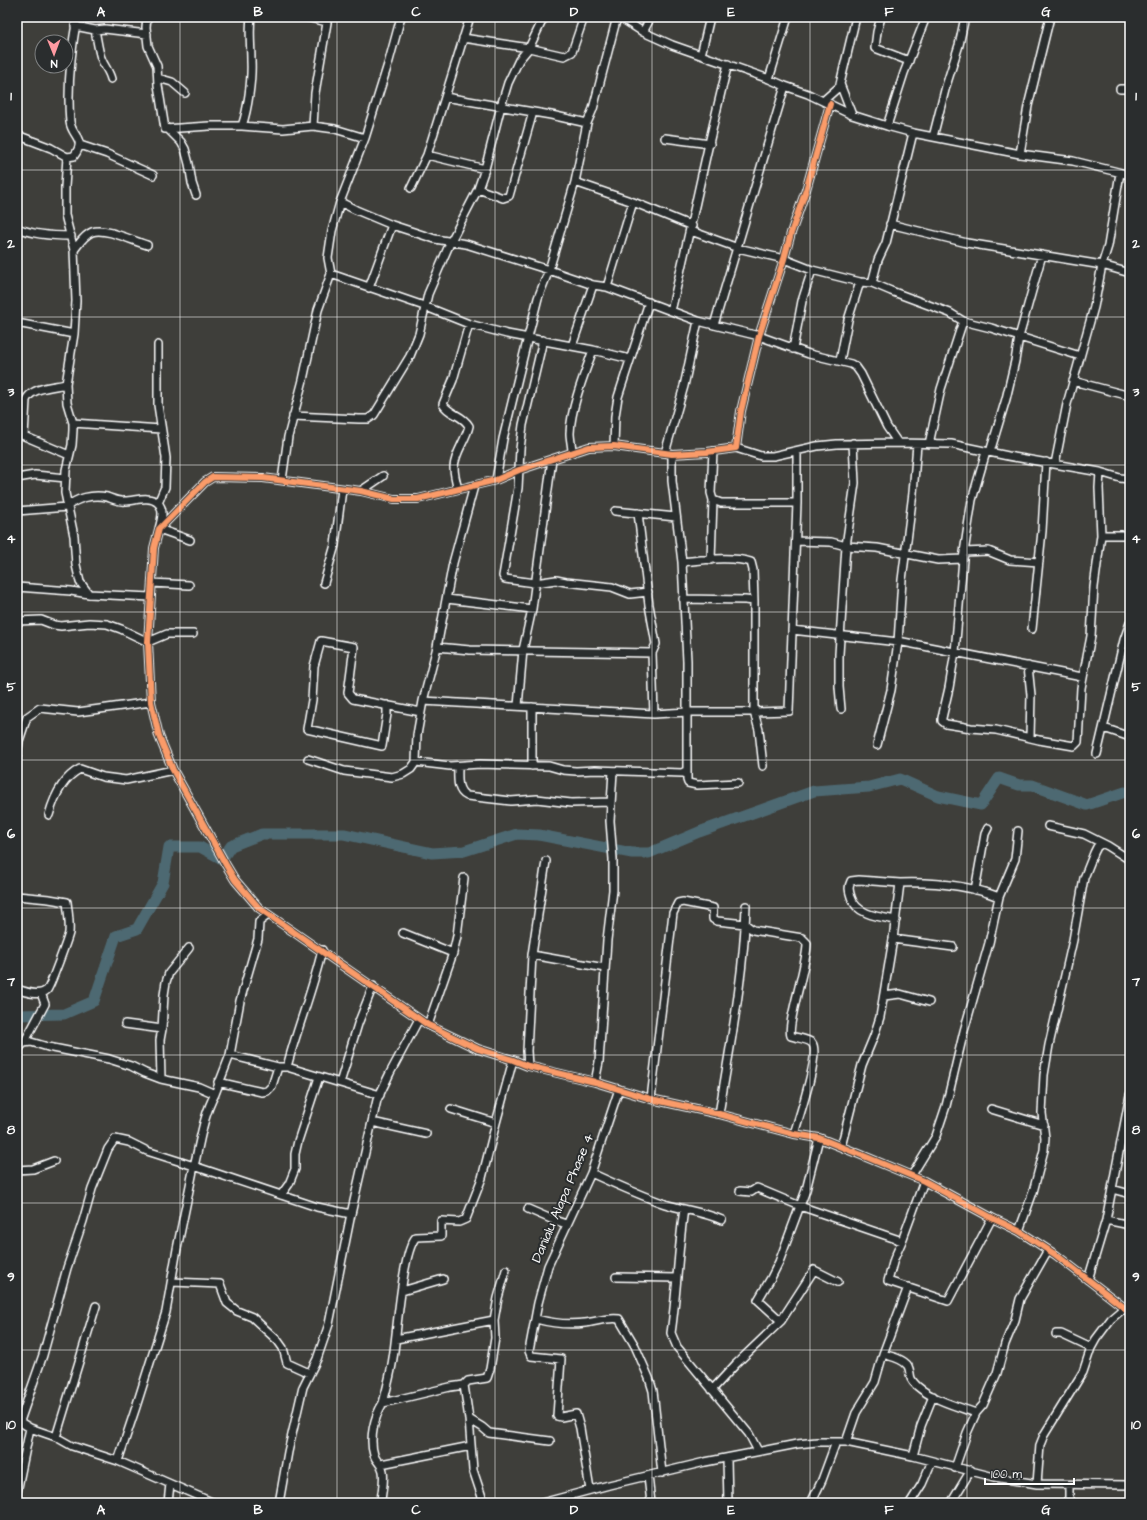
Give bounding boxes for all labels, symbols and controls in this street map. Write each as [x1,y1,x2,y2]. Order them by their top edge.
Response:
text: A [97,3,106,21]
text: B [253,3,263,21]
text: C [411,3,421,21]
text: D [570,3,579,21]
text: E [727,3,735,21]
text: F [884,3,894,21]
text: G [1041,3,1051,21]
north arrow [34,34,74,74]
text: N [50,56,58,71]
text: 1 [10,87,12,105]
text: 1 [1135,87,1137,105]
text: 2 [6,235,15,253]
text: 2 [1131,235,1140,253]
text: 3 [7,383,15,401]
text: 3 [1132,383,1140,401]
text: 4 [7,530,16,548]
text: 4 [1132,530,1141,548]
text: 5 [6,678,16,696]
text: 5 [1131,678,1141,696]
text: 6 [7,825,16,843]
text: 6 [1132,825,1141,843]
text: 7 [6,973,16,991]
text: 7 [1131,973,1141,991]
text: 8 [7,1121,16,1139]
text: 8 [1132,1121,1141,1139]
street label: Danialu Alapa Phase 4 [527,1130,600,1266]
text: 9 [7,1268,15,1286]
text: 9 [1132,1268,1140,1286]
text: 10 [6,1416,17,1434]
text: 10 [1131,1416,1142,1434]
scale bar [985,1460,1074,1486]
text: 100 m [991,1466,1022,1483]
text: A [97,1501,106,1519]
text: B [253,1501,263,1519]
text: C [411,1501,421,1519]
text: D [570,1501,579,1519]
text: E [727,1501,735,1519]
text: F [884,1501,894,1519]
text: G [1041,1501,1051,1519]

